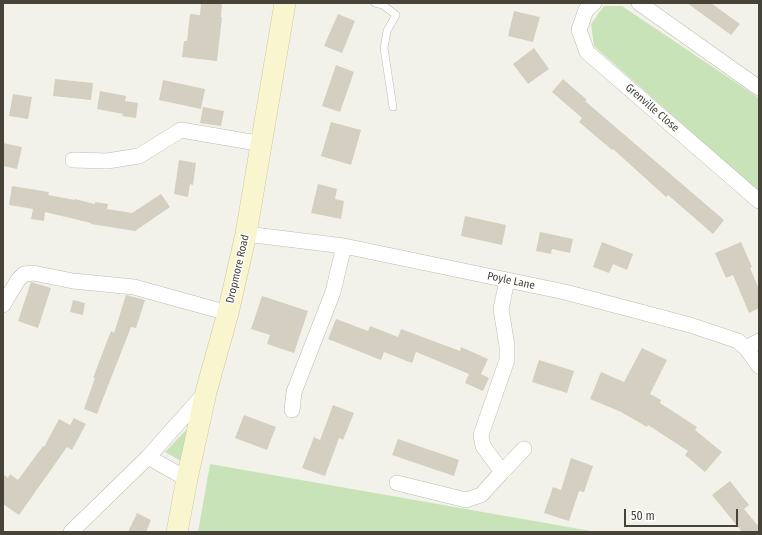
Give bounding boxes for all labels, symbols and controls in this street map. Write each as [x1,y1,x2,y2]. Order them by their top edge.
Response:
street label: Grenville Close [623,81,681,135]
street label: Dropmore Road [224,233,252,305]
street label: Poyle Lane [486,270,536,292]
scale bar [626,501,740,527]
text: 50 m [631,509,655,523]

